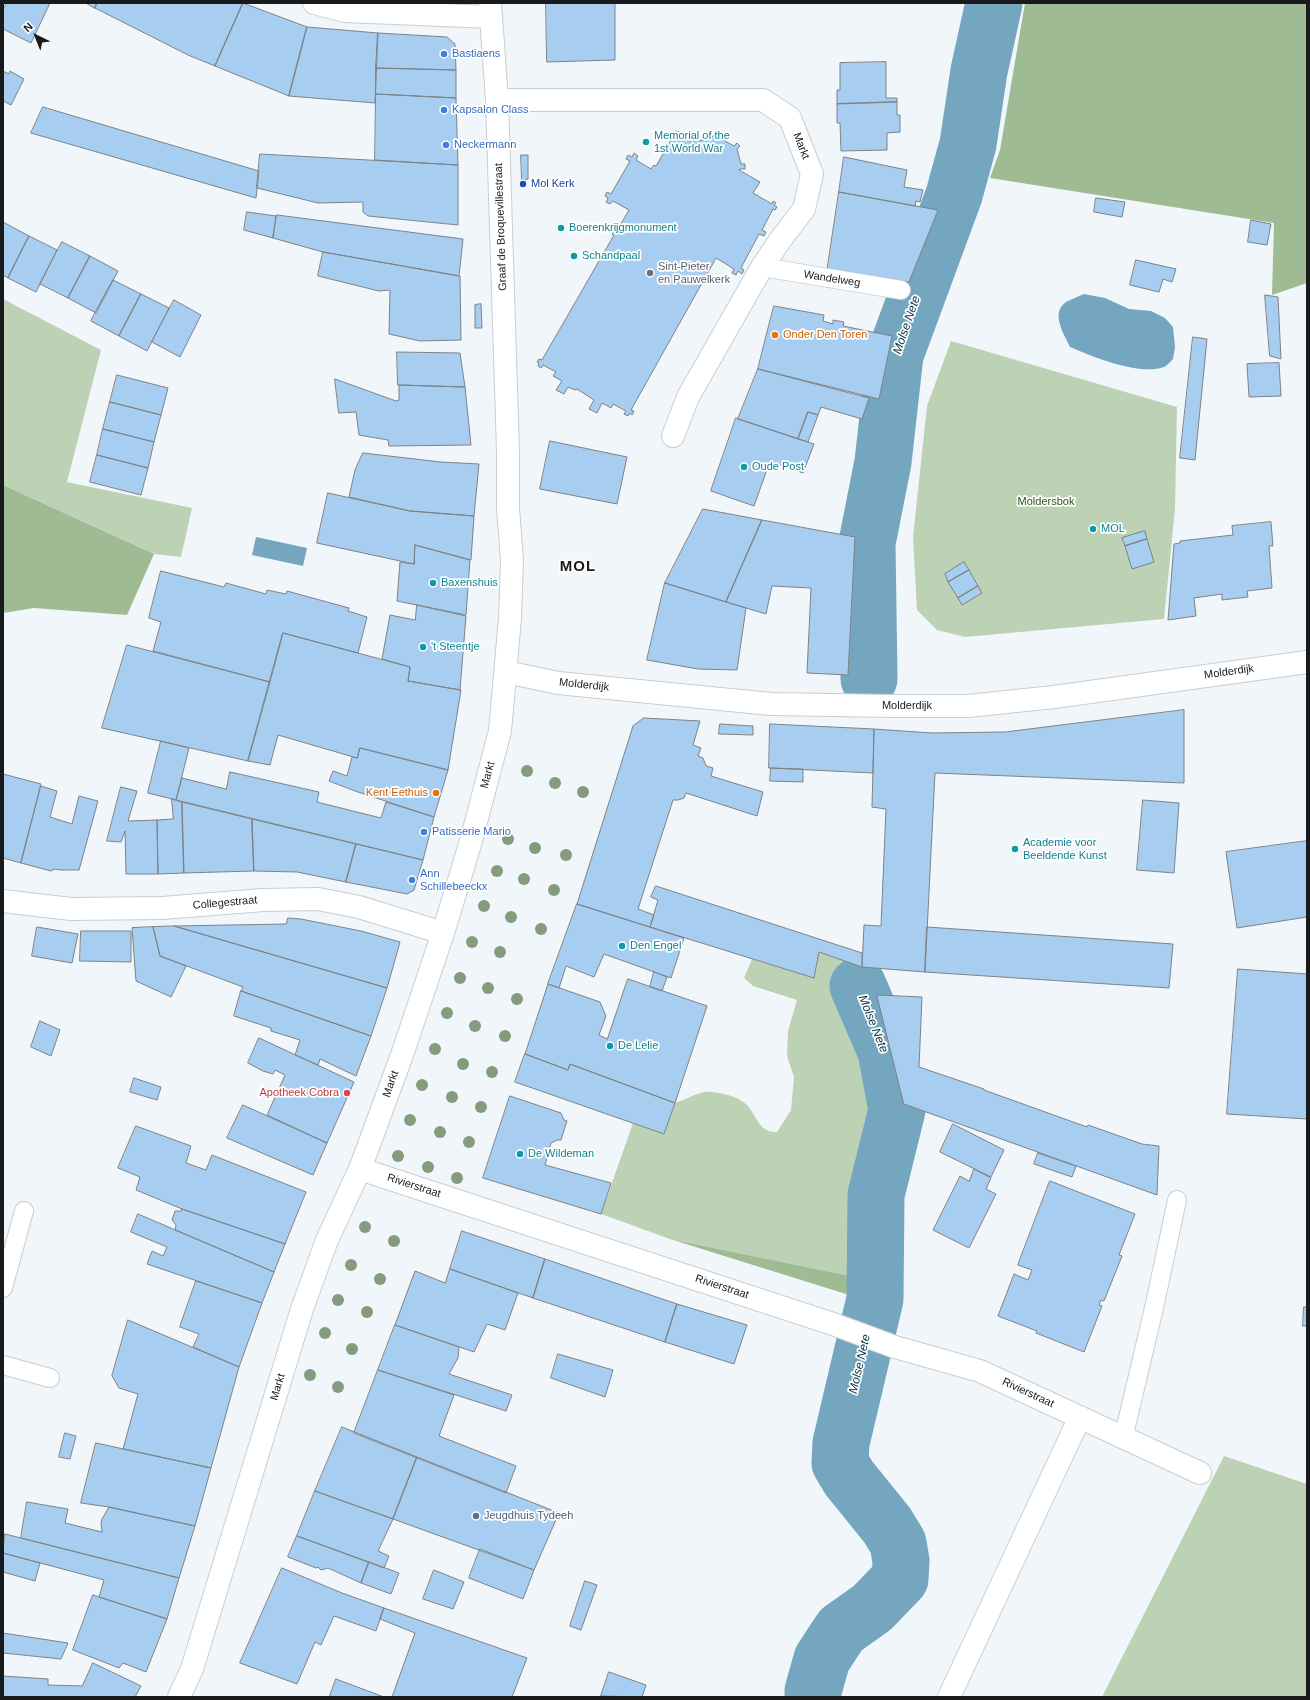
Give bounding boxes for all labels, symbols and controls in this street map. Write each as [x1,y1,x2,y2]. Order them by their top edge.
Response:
north arrow [16,16,56,56]
text: N [21,20,35,34]
place label: Bastiaens [452,47,500,61]
marker: Bastiaens [439,49,449,59]
place label: Kapsalon Class [452,103,528,117]
marker: Kapsalon Class [439,105,449,115]
place label: Memorial of the 1st World War [654,129,730,155]
street label: Markt [790,131,812,161]
marker: Memorial of the 1st World War [641,137,651,147]
place label: Neckermann [454,138,516,152]
marker: Neckermann [441,140,451,150]
street label: Graaf de Broquevillestraat [492,163,510,291]
place label: Mol Kerk [531,177,574,191]
marker: Mol Kerk [518,179,528,189]
place label: Boerenkrijgmonument [569,221,677,235]
marker: Boerenkrijgmonument [556,223,566,233]
place label: Schandpaal [582,249,640,263]
marker: Schandpaal [569,251,579,261]
place label: Sint-Pieter en Pauwelkerk [658,260,730,286]
marker: Sint-Pieter en Pauwelkerk [645,268,655,278]
street label: Wandelweg [803,268,861,290]
water label: Molse Nete [890,294,924,356]
place label: Onder Den Toren [783,328,867,342]
marker: Onder Den Toren [770,330,780,340]
place label: Oude Post [752,460,804,474]
marker: Oude Post [739,462,749,472]
park label: Moldersbok [1018,495,1074,509]
place label: MOL [1101,522,1125,536]
marker: MOL [1088,524,1098,534]
district label: MOL [560,558,596,576]
place label: Baxenshuis [441,576,498,590]
marker: Baxenshuis [428,578,438,588]
place label: 't Steentje [431,640,480,654]
marker: 't Steentje [418,642,428,652]
street label: Molderdijk [1203,662,1255,682]
street label: Molderdijk [558,676,610,694]
street label: Molderdijk [882,699,932,713]
street label: Markt [478,760,498,790]
place label: Kent Eethuis [366,786,428,800]
marker: Kent Eethuis [431,788,441,798]
place label: Patisserie Mario [432,825,511,839]
marker: Patisserie Mario [419,827,429,837]
place label: Academie voor Beeldende Kunst [1023,836,1107,862]
marker: Academie voor Beeldende Kunst [1010,844,1020,854]
place label: Ann Schillebeeckx [420,867,487,893]
marker: Ann Schillebeeckx [407,875,417,885]
street label: Collegestraat [192,894,258,912]
place label: Den Engel [630,939,681,953]
marker: Den Engel [617,941,627,951]
water label: Molse Nete [855,993,891,1055]
place label: De Lelie [618,1039,658,1053]
marker: De Lelie [605,1041,615,1051]
street label: Markt [380,1069,402,1099]
place label: Apotheek Cobra [260,1086,339,1100]
marker: Apotheek Cobra [342,1088,352,1098]
place label: De Wildeman [528,1147,594,1161]
marker: De Wildeman [515,1149,525,1159]
street label: Rivierstraat [386,1171,442,1201]
street label: Rivierstraat [694,1272,750,1302]
water label: Molse Nete [846,1333,874,1395]
street label: Markt [268,1372,288,1402]
street label: Rivierstraat [1000,1375,1056,1411]
place label: Jeugdhuis Tydeeh [484,1509,573,1523]
marker: Jeugdhuis Tydeeh [471,1511,481,1521]

